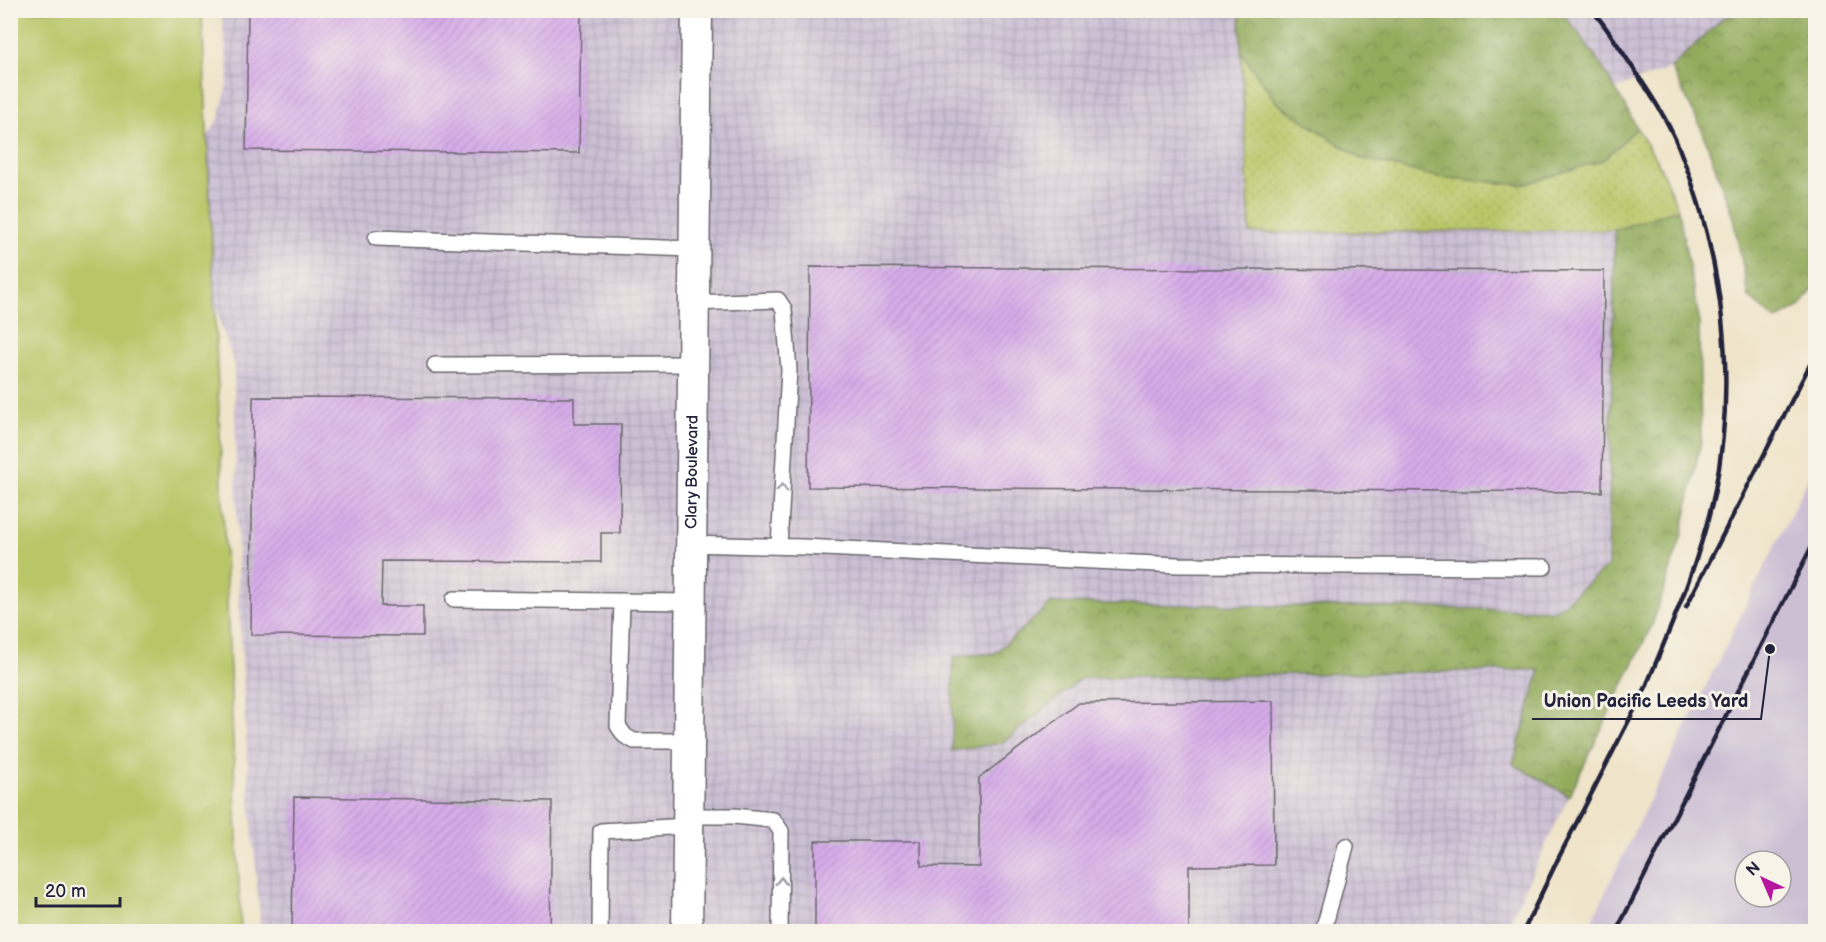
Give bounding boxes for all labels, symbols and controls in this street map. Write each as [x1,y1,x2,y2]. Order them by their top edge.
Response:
street label: Clary Boulevard [682,415,702,529]
one-way arrow [776,483,789,492]
callout: Union Pacific Leeds Yard [1532,683,1761,719]
text: Union Pacific Leeds Yard [1544,691,1748,712]
north arrow [1733,849,1793,909]
text: N [1743,858,1765,880]
scale bar [36,870,120,908]
one-way arrow [775,877,787,886]
text: 20 m [45,881,86,902]

